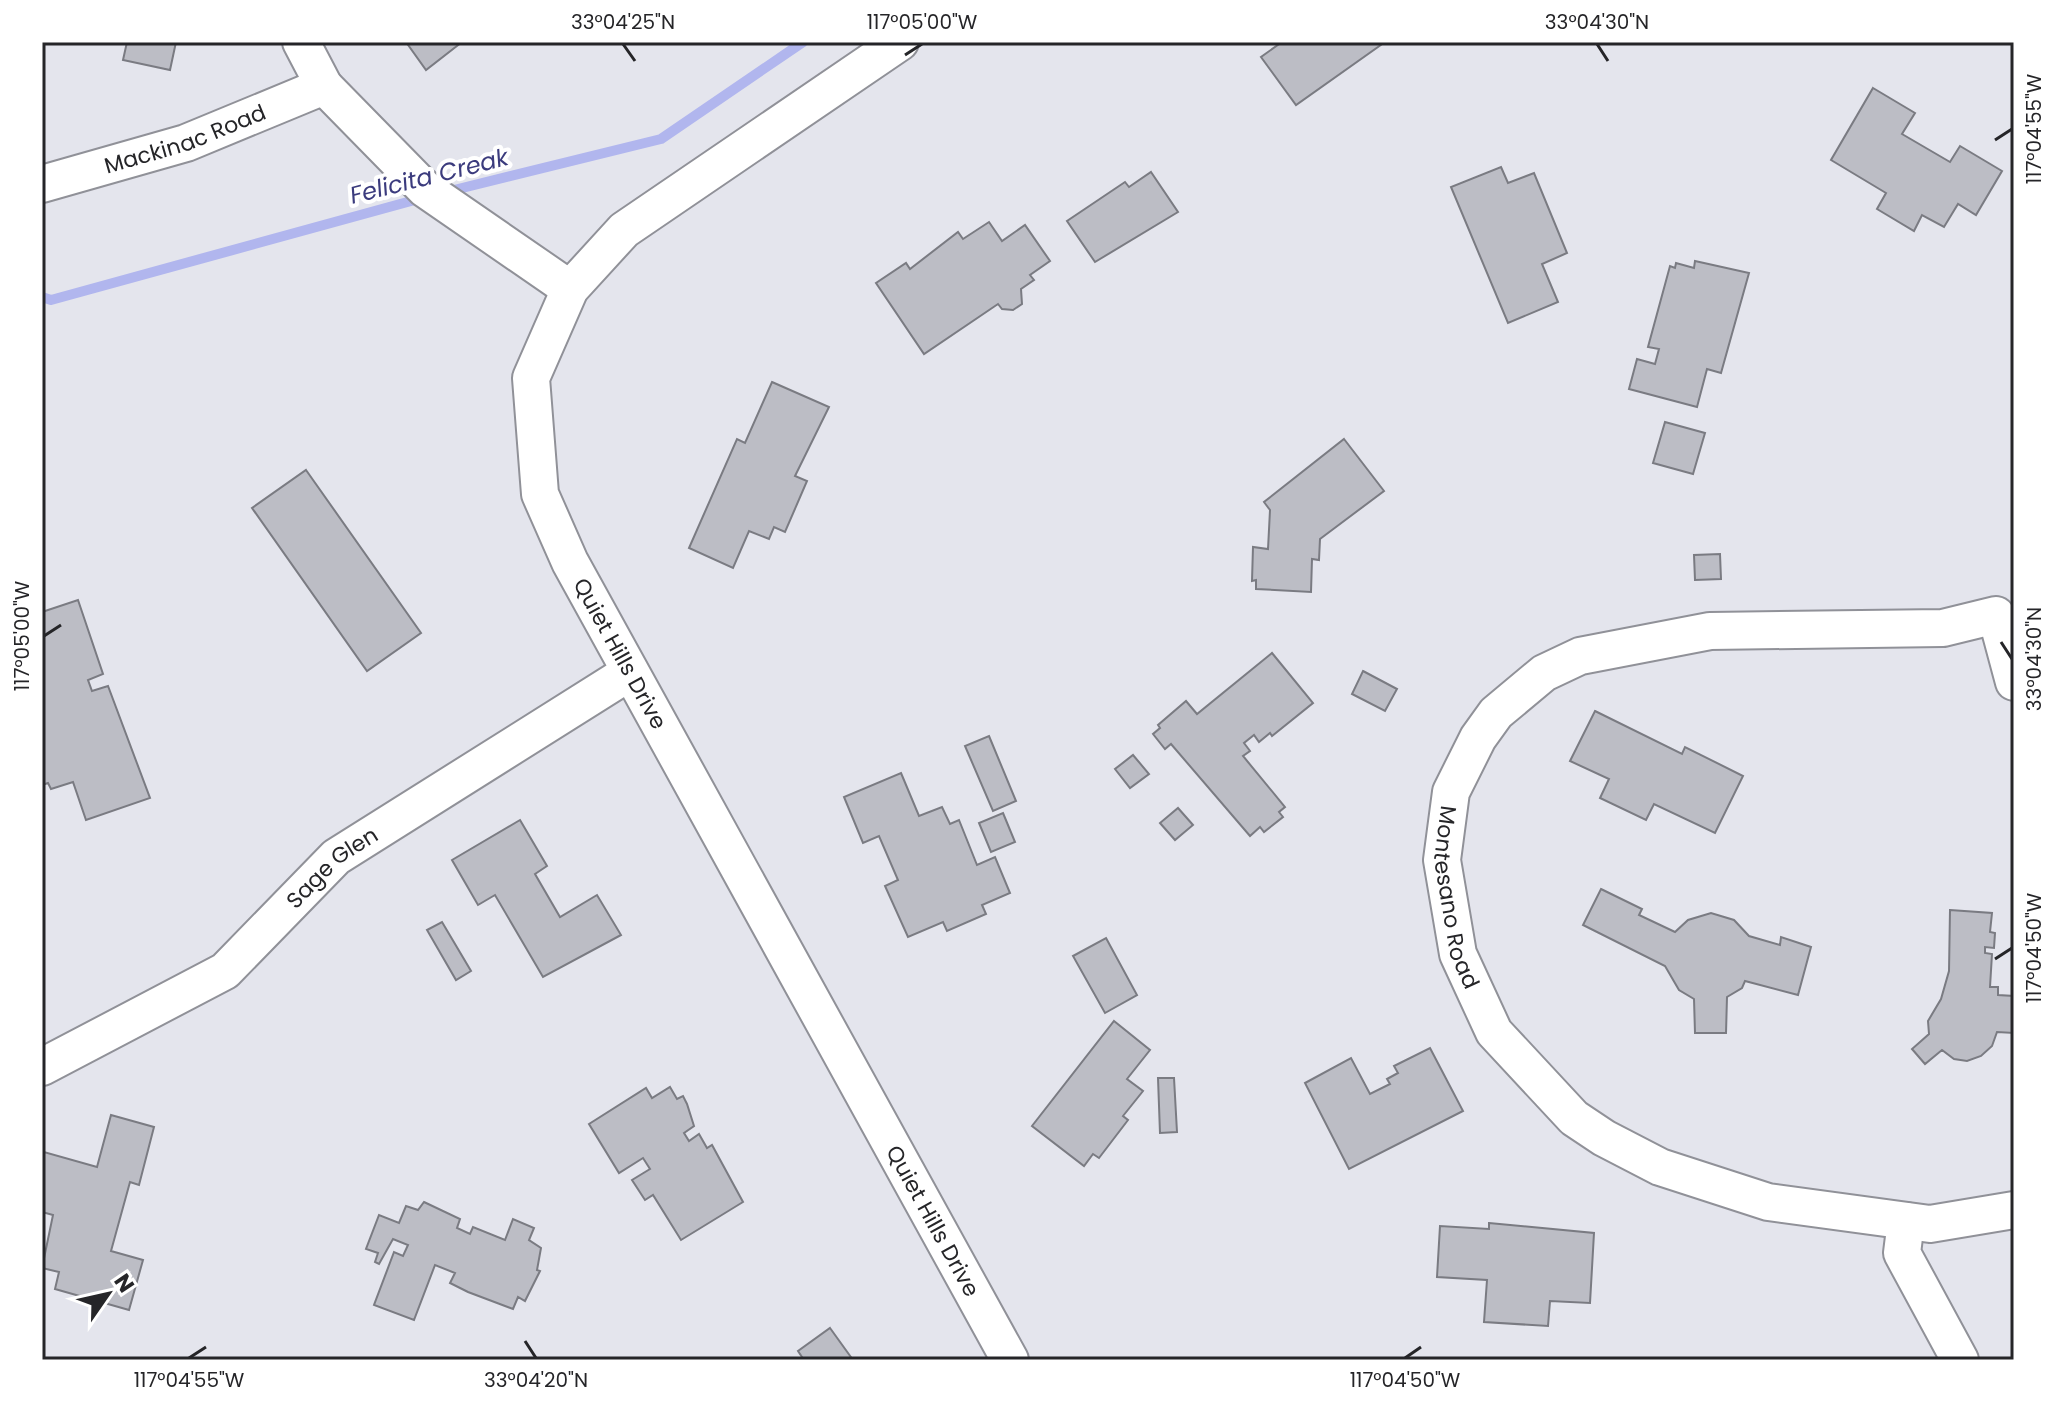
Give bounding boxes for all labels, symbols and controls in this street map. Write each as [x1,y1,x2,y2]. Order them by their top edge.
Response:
text: 33°04'25"N [571,8,675,36]
text: 117°05'00"W [867,8,978,36]
text: 33°04'30"N [1545,8,1649,36]
text: 117°04'55"W [2020,73,2048,184]
street label: Mackinac Road [101,96,270,181]
water label: Felicita Creak [346,140,513,212]
street label: Quiet Hills Drive [566,572,675,735]
text: 117°05'00"W [8,580,36,691]
text: 33°04'30"N [2020,607,2048,711]
street label: Montesano Road [1427,804,1487,994]
street label: Sage Glen [279,819,384,915]
text: 117°04'50"W [2020,892,2048,1003]
street label: Quiet Hills Drive [879,1139,987,1302]
north arrow [68,1254,148,1334]
text: N [107,1268,142,1299]
text: 117°04'55"W [134,1366,245,1394]
text: 33°04'20"N [484,1366,588,1394]
text: 117°04'50"W [1350,1366,1461,1394]

